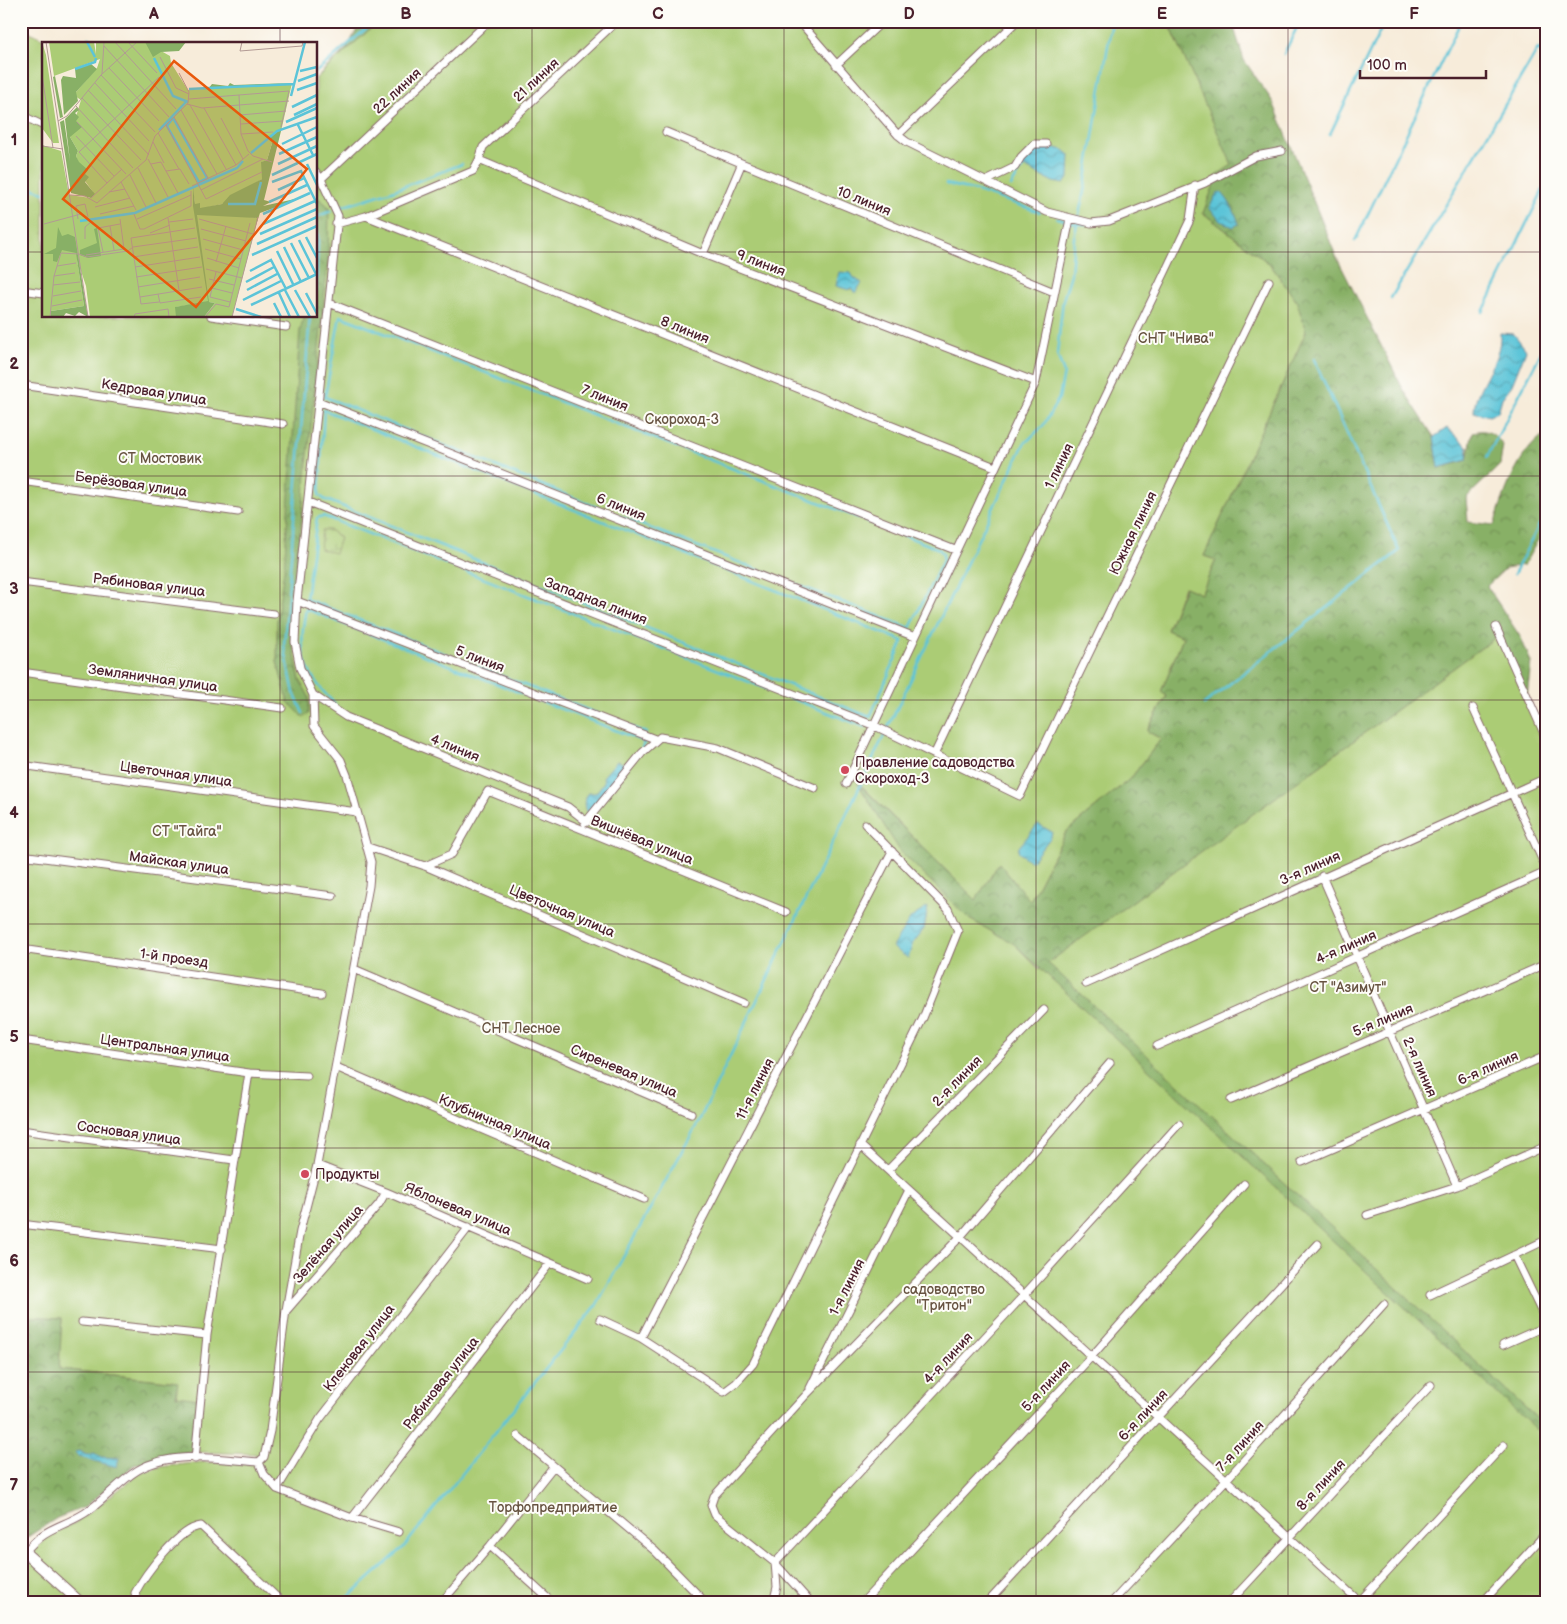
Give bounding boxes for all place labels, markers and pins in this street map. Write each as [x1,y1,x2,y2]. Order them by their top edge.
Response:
place label: Правление садоводства Скороход-3 [855,754,1015,787]
marker: Правление садоводства Скороход-3 [839,764,851,776]
place label: Продукты [315,1166,379,1183]
marker: Продукты [299,1168,311,1180]

